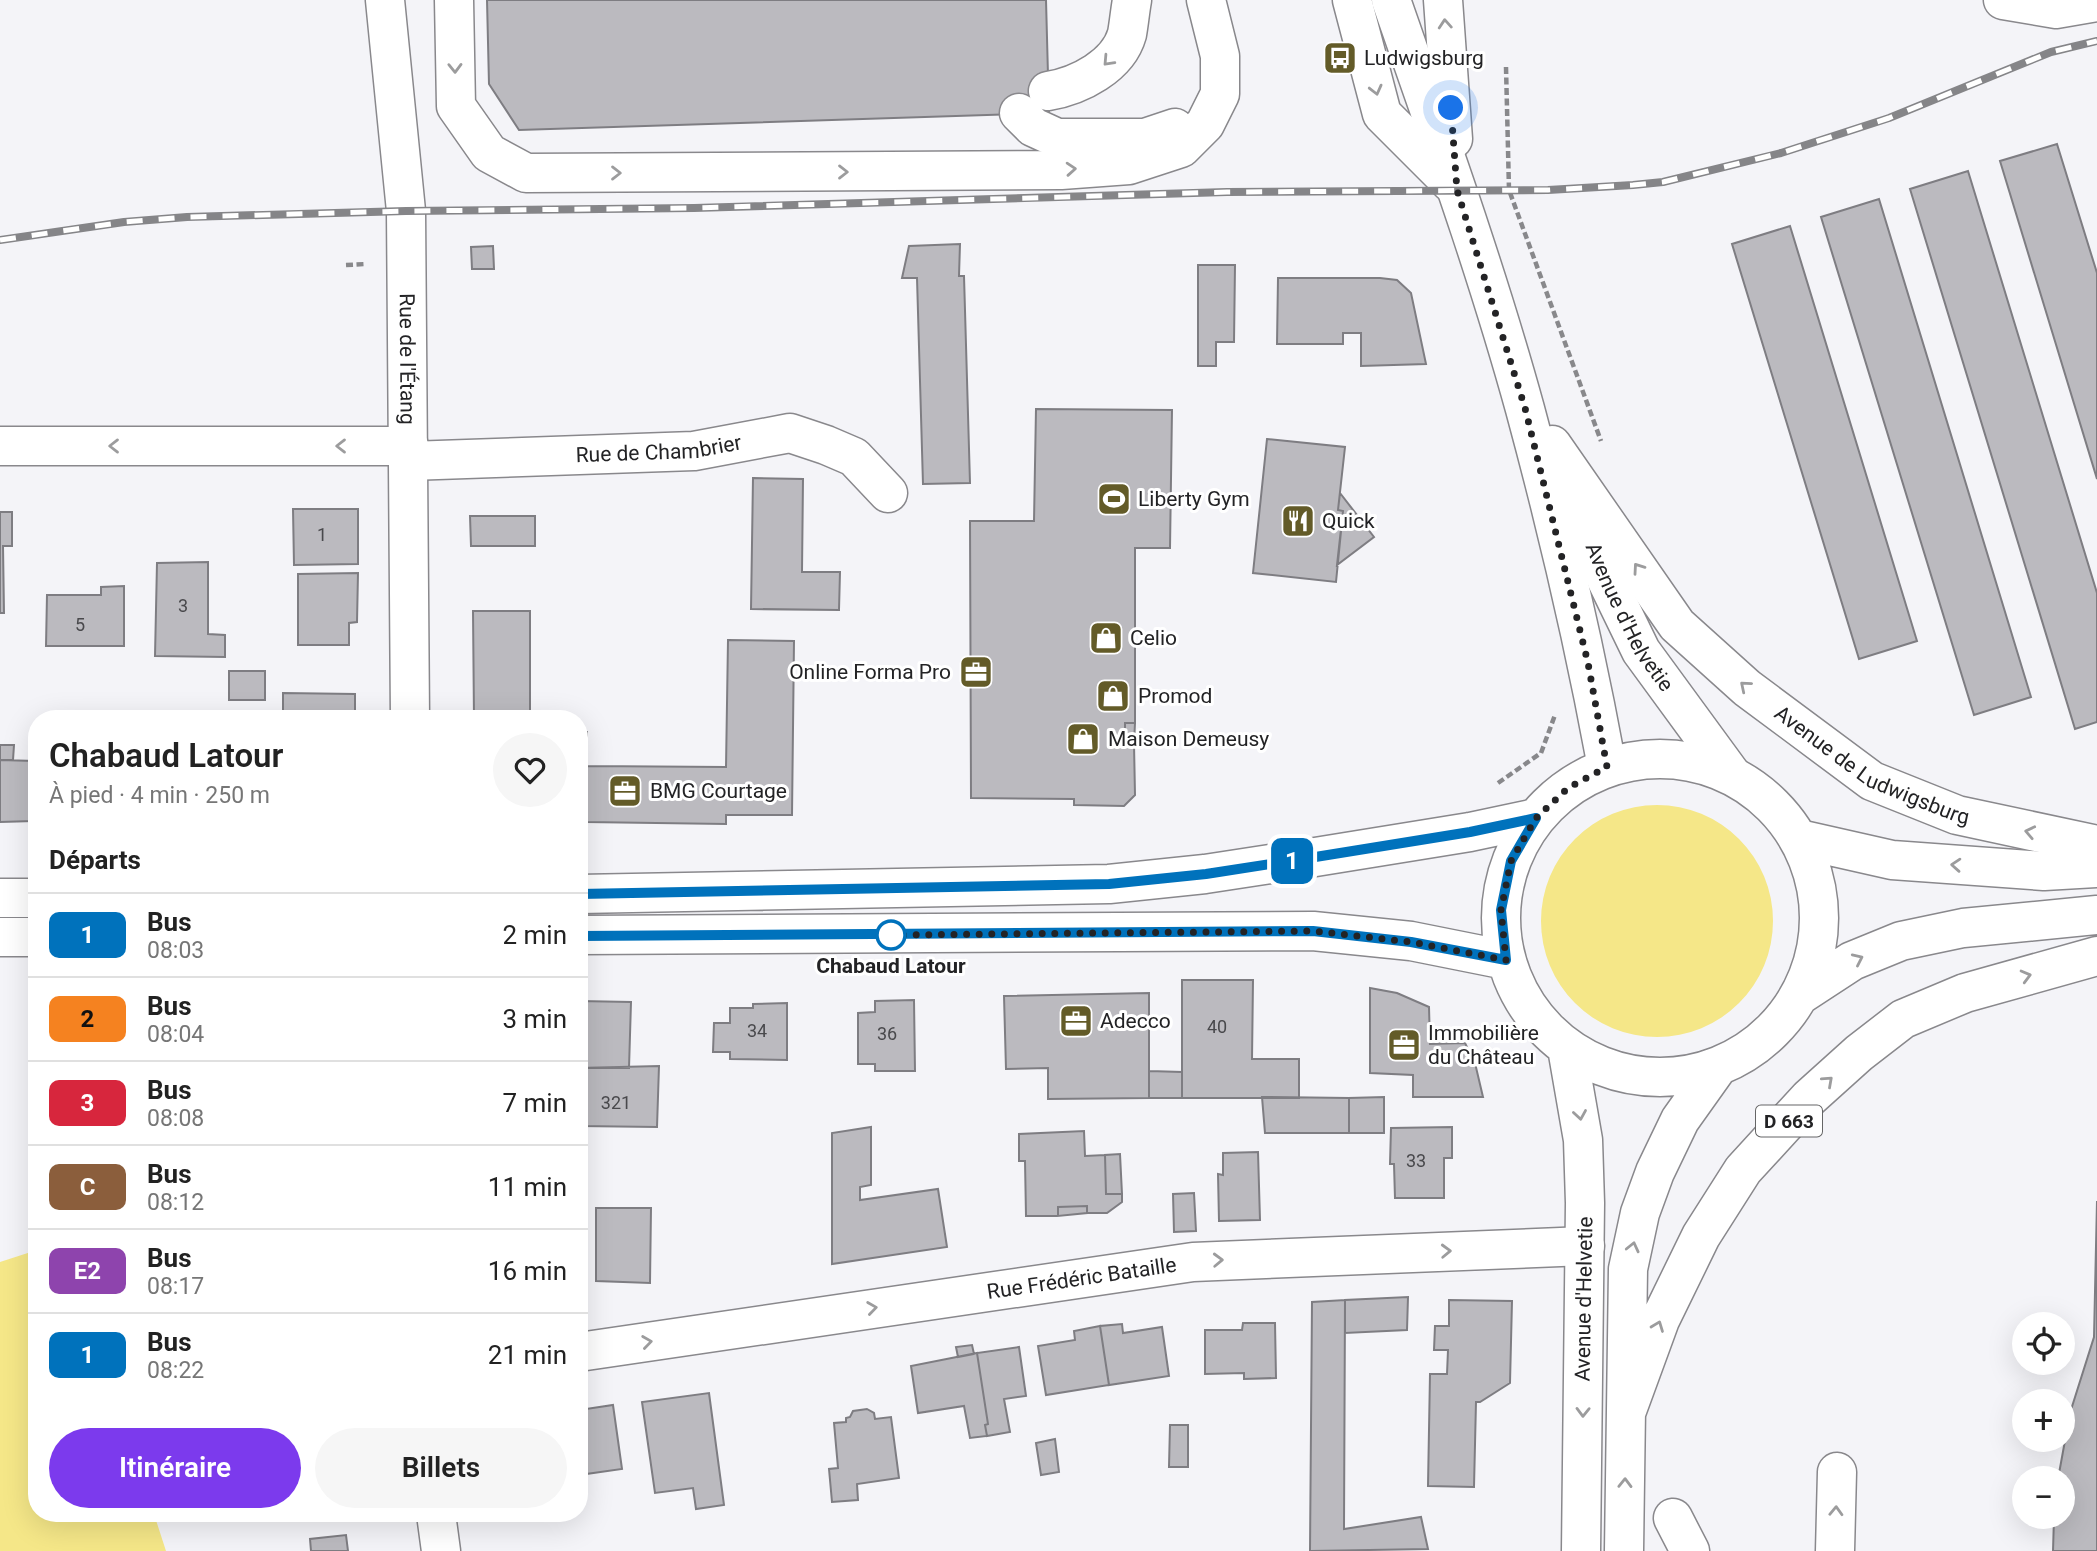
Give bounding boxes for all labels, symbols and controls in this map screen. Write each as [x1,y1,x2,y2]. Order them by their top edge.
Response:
one-way arrow [1438,18,1453,29]
bus stop icon: Ludwigsburg [1321,39,1359,77]
place label: Ludwigsburg [1364,46,1484,70]
one-way arrow [1103,53,1116,66]
one-way arrow [447,63,463,74]
one-way arrow [1368,83,1382,95]
your location [1433,90,1468,125]
one-way arrow [1066,162,1077,177]
one-way arrow [838,164,849,179]
one-way arrow [611,165,622,181]
street label: Rue de l'Étang [395,293,420,425]
street label: Rue de Chambrier [575,430,743,467]
one-way arrow [108,438,118,454]
one-way arrow [335,438,346,454]
sports icon: Liberty Gym [1095,480,1133,518]
place label: Liberty Gym [1138,487,1250,511]
restaurant icon: Quick [1279,502,1317,540]
place label: Quick [1322,509,1375,533]
house number: 1 [317,524,327,545]
street label: Avenue d'Helvetie [1581,539,1678,696]
one-way arrow [1634,563,1646,576]
house number: 3 [178,595,188,616]
house number: 5 [75,614,85,635]
shop icon: Celio [1087,619,1125,657]
place label: Celio [1130,626,1177,650]
office icon: Online Forma Pro [957,653,995,691]
place label: Online Forma Pro [789,660,951,684]
shop icon: Promod [1094,677,1132,715]
one-way arrow [1740,682,1753,694]
place label: Promod [1138,684,1212,708]
street label: Avenue de Ludwigsburg [1770,701,1972,829]
shop icon: Maison Demeusy [1064,720,1102,758]
place label: Maison Demeusy [1108,727,1269,751]
button: heart [493,733,567,807]
text: Chabaud Latour [49,736,283,775]
office icon: BMG Courtage [606,772,644,810]
place label: BMG Courtage [650,779,787,803]
text: À pied · 4 min · 250 m [49,782,270,809]
one-way arrow [2024,825,2036,840]
line badge: 1 [1269,838,1315,884]
text: Départs [49,845,141,875]
text: 1 [1285,847,1299,875]
one-way arrow [1950,858,1961,873]
text: Bus [147,907,192,937]
text: 2 min [502,920,567,950]
marker: Chabaud Latour [876,920,906,950]
text: 1 [81,921,94,949]
text: 08:03 [147,937,204,964]
one-way arrow [1851,953,1863,967]
place label: Chabaud Latour [816,954,966,978]
one-way arrow [2019,970,2031,984]
text: Bus [147,991,192,1021]
office icon: Adecco [1057,1002,1095,1040]
text: 3 min [502,1004,567,1034]
text: 2 [81,1005,94,1033]
place label: Adecco [1100,1009,1171,1033]
house number: 40 [1207,1016,1227,1037]
house number: 34 [747,1020,767,1041]
text: 08:04 [147,1021,204,1048]
place label: Immobilière du Château [1428,1021,1539,1069]
house number: 36 [877,1023,897,1044]
office icon: Immobilière du Château [1385,1026,1423,1064]
text: Bus [147,1075,192,1105]
one-way arrow [1820,1077,1833,1089]
text: 7 min [502,1088,567,1118]
text: 3 [81,1089,94,1117]
house number: 321 [601,1092,631,1113]
text: 08:08 [147,1105,204,1132]
road number: D 663 [1756,1106,1822,1136]
one-way arrow [1572,1109,1587,1120]
house number: 33 [1406,1150,1426,1171]
text: Bus [147,1159,192,1189]
text: 11 min [488,1172,567,1202]
text: C [80,1173,95,1201]
text: 08:12 [147,1189,204,1216]
street label: Avenue d'Helvetie [1571,1216,1597,1382]
one-way arrow [1624,1241,1639,1253]
text: Bus [147,1243,192,1273]
one-way arrow [1440,1244,1451,1259]
street label: Rue Frédéric Bataille [985,1253,1178,1304]
one-way arrow [1213,1253,1224,1268]
text: 16 min [488,1256,567,1286]
text: E2 [74,1257,101,1285]
text: 08:17 [147,1273,204,1300]
one-way arrow [866,1301,878,1316]
map controls [2012,1312,2075,1529]
button: locate [2012,1312,2075,1375]
one-way arrow [1649,1320,1663,1332]
text: Bus [147,1327,192,1357]
one-way arrow [641,1334,653,1349]
text: 21 min [488,1340,567,1370]
text: 1 [81,1341,94,1369]
text: 08:22 [147,1357,204,1384]
button: + [2012,1389,2075,1452]
one-way arrow [1575,1407,1591,1418]
button: Itinéraire [49,1428,301,1508]
button: Billets [315,1428,567,1508]
button: − [2012,1466,2075,1529]
one-way arrow [1617,1477,1633,1488]
one-way arrow [1828,1506,1844,1516]

